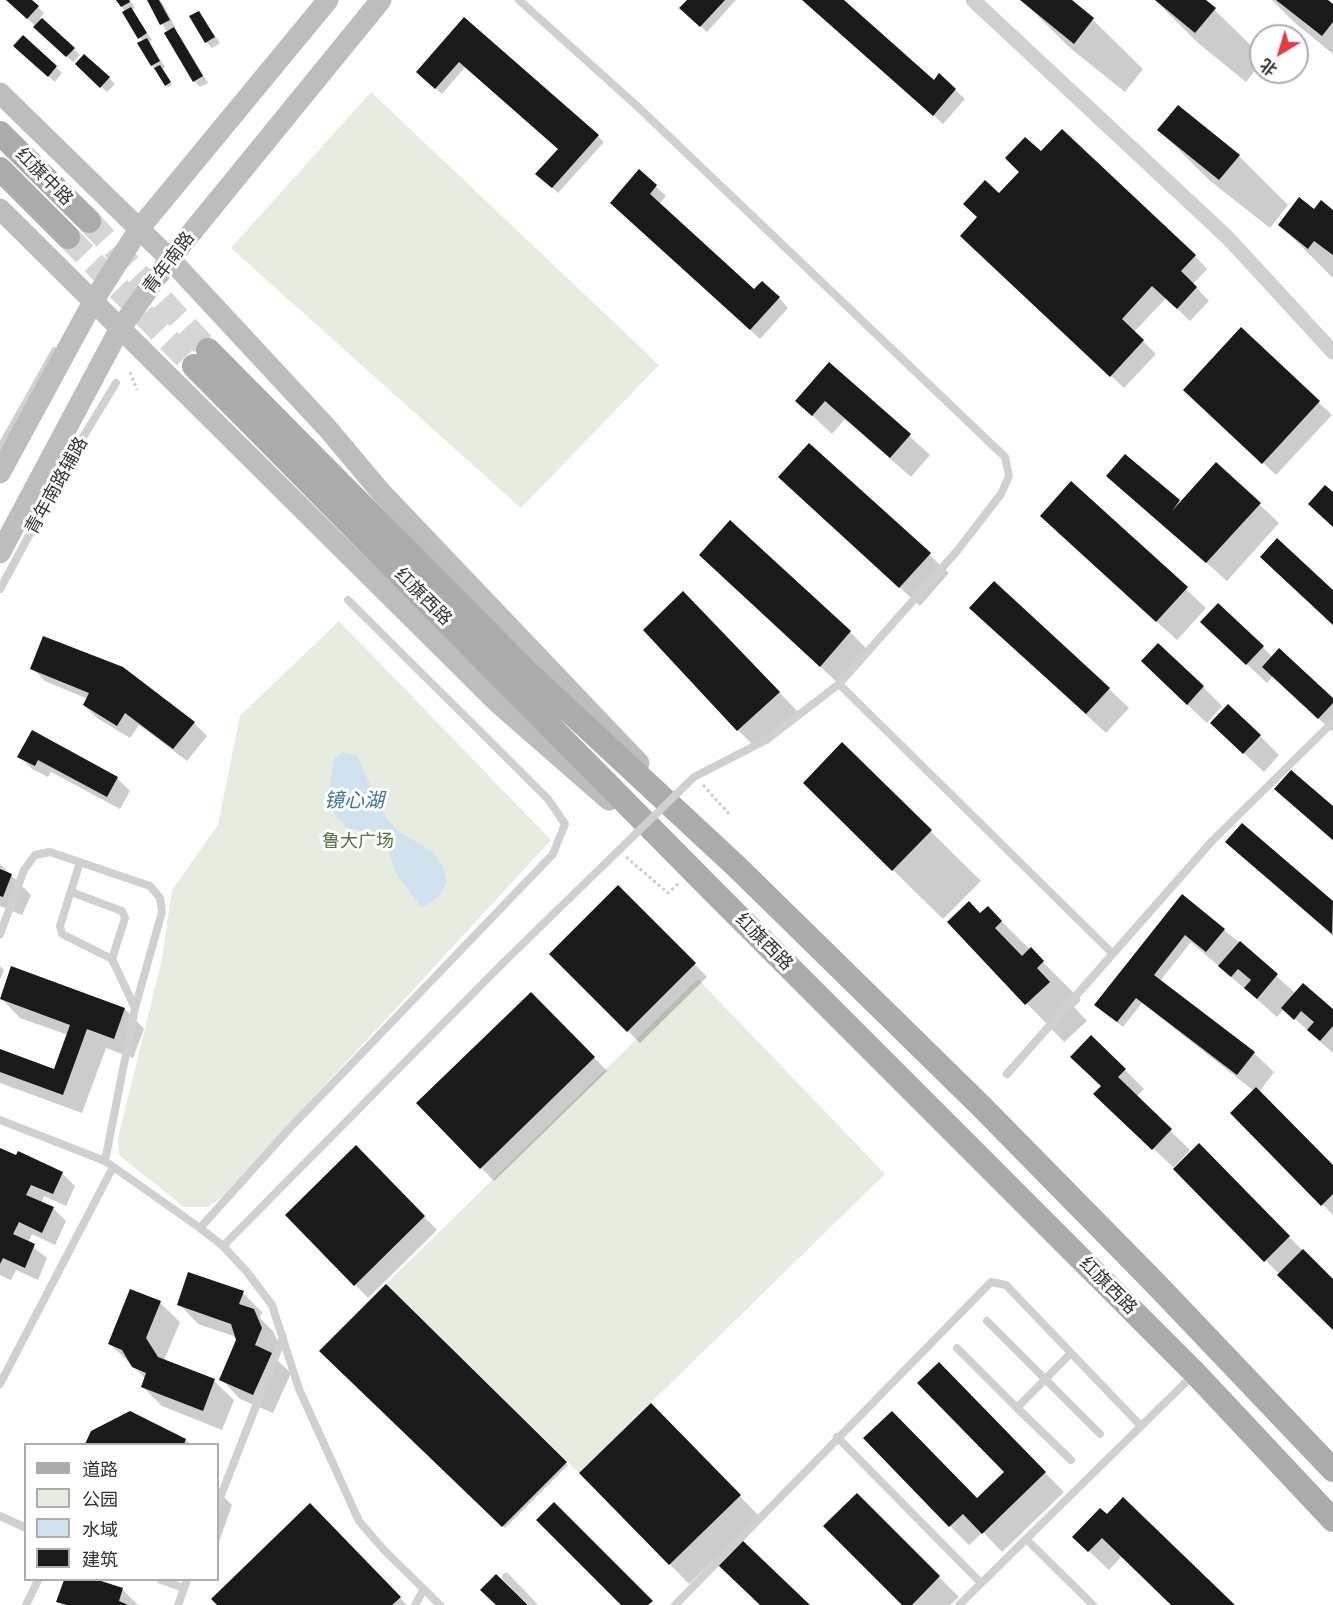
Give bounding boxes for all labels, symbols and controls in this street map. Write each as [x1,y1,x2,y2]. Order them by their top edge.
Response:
north arrow [1249,24,1309,84]
text: 北 [1257,55,1281,79]
street label: 红旗中路 [11,144,77,210]
street label: 青年南路 [139,228,199,298]
street label: 青年南路辅路 [21,434,93,538]
street label: 红旗西路 [390,564,456,630]
water label: 镜心湖 [324,789,384,813]
park label: 鲁大广场 [322,831,394,853]
street label: 红旗西路 [731,909,797,975]
street label: 红旗西路 [1075,1253,1141,1319]
legend [24,1443,219,1581]
text: 道路 [82,1459,118,1481]
text: 公园 [82,1489,118,1511]
text: 水域 [82,1519,118,1541]
text: 建筑 [82,1549,118,1571]

